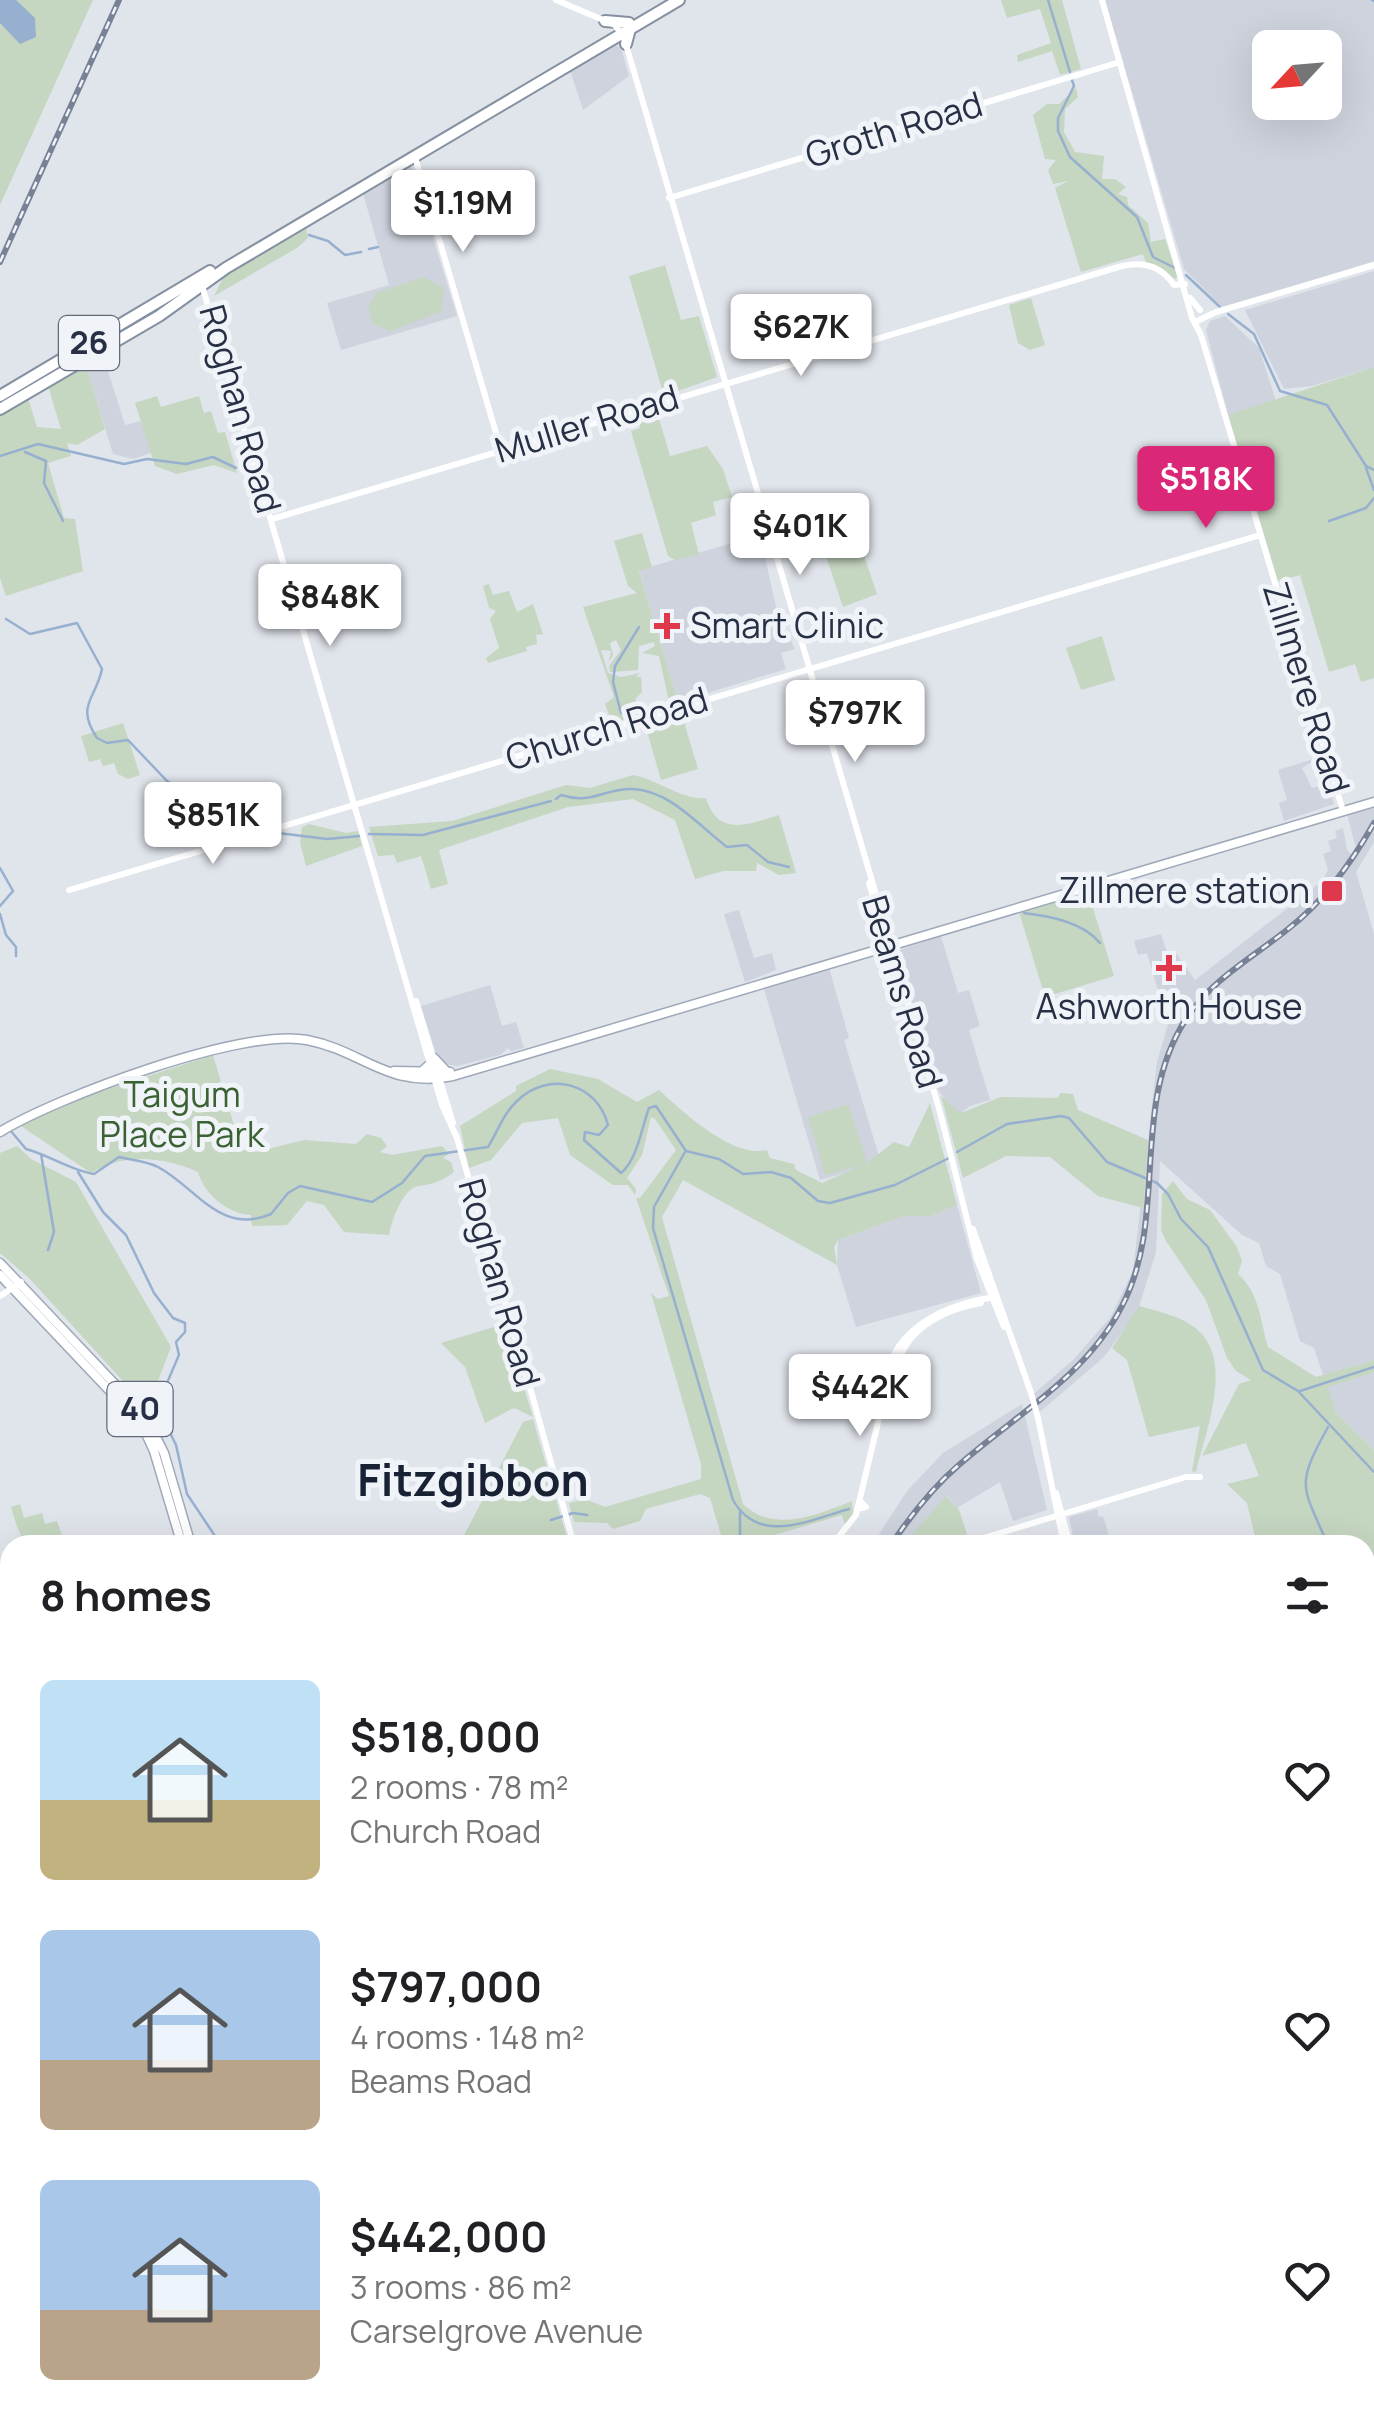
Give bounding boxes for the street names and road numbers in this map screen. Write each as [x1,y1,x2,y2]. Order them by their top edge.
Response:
street label: Groth Road [799,79,988,179]
street label: Roghan Road [188,299,294,518]
road number: 26 [59,316,119,370]
street label: Muller Road [489,372,684,474]
street label: Zillmere Road [1252,576,1362,799]
street label: Church Road [500,675,714,782]
street label: Beams Road [851,890,955,1094]
street label: Roghan Road [447,1173,553,1392]
road number: 40 [108,1382,172,1436]

